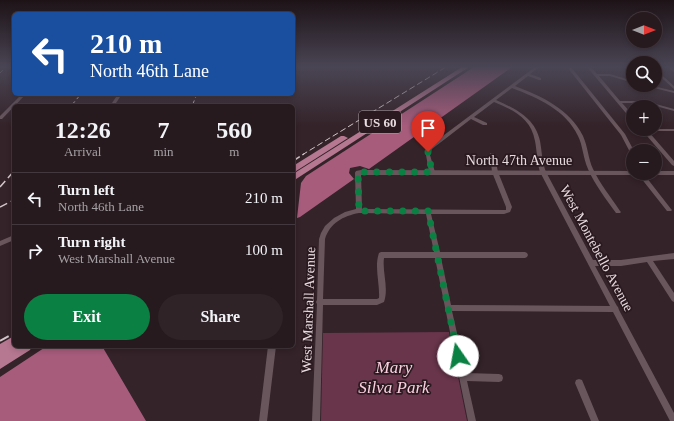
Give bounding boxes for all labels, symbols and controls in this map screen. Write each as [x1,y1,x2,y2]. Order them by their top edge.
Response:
north arrow [626,12,662,48]
map controls [626,12,662,180]
icon: left [24,28,76,80]
text: 210 m [90,28,162,59]
button: search [626,56,662,92]
text: North 46th Lane [90,61,209,81]
button: + [626,100,662,136]
road number: US 60 [359,111,401,133]
pin [411,111,445,152]
text: 12:26 [55,117,111,143]
text: 7 [157,117,169,143]
text: 560 [216,117,252,143]
icon: arrive [417,117,439,139]
text: Arrival [64,144,101,159]
text: min [153,144,174,159]
text: m [229,144,239,159]
button: − [626,144,662,180]
street label: North 47th Avenue [466,153,572,168]
text: Turn left [58,182,115,198]
street label: West Montebello Avenue [557,183,636,314]
icon: left [24,188,46,210]
text: 210 m [245,190,283,206]
text: North 46th Lane [58,199,144,214]
text: Turn right [58,234,125,250]
icon: right [24,240,46,262]
text: 100 m [245,242,283,258]
street label: West Marshall Avenue [299,247,318,373]
text: West Marshall Avenue [58,251,175,266]
button: Exit [24,294,150,340]
button: Share [158,294,283,340]
position arrow [437,335,479,377]
park label: Mary Silva Park [358,358,430,397]

